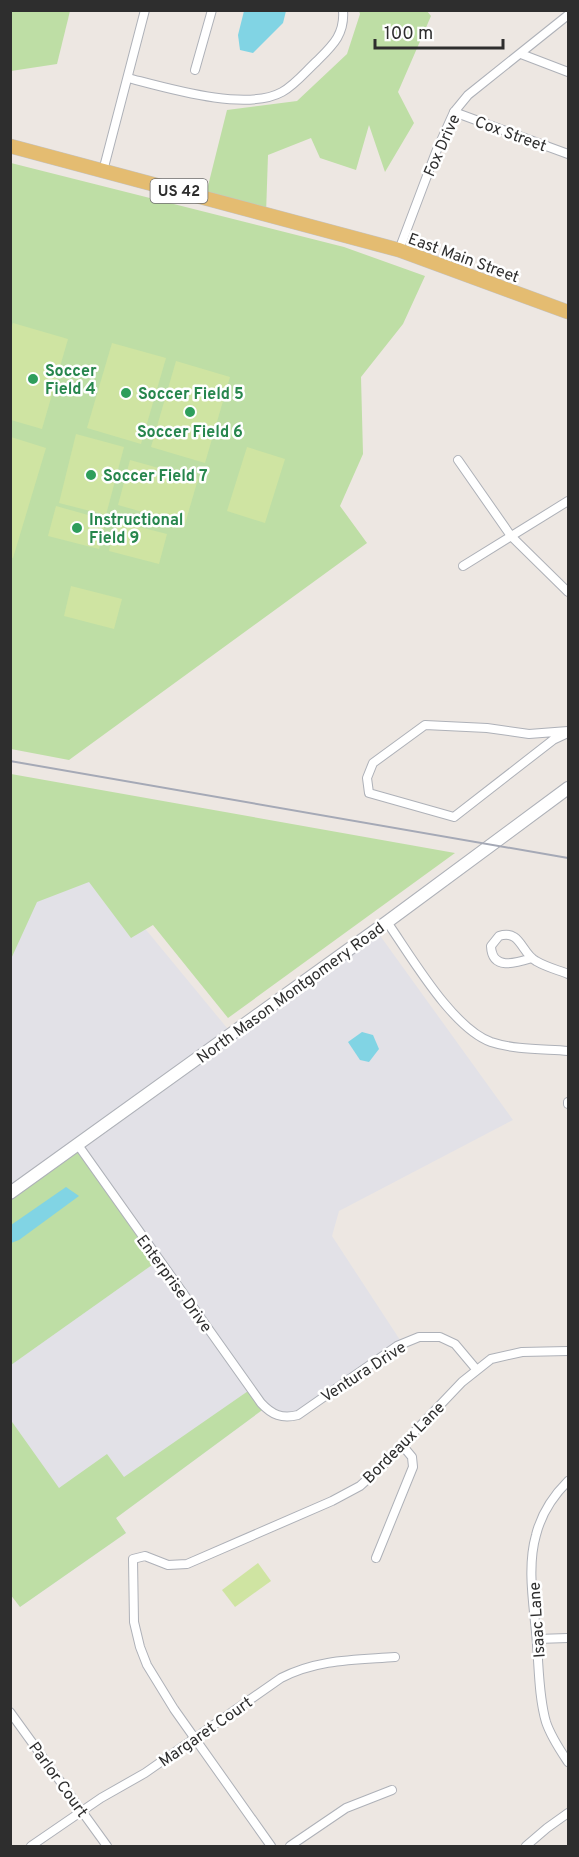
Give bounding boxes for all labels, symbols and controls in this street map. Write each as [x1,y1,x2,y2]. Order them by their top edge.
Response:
scale bar [375,12,502,50]
text: 100 m [384,23,433,46]
street label: Fox Drive [420,111,465,180]
street label: Cox Street [472,113,549,157]
road number: US 42 [150,179,207,203]
street label: East Main Street [405,230,522,288]
place label: Soccer Field 4 [45,362,97,400]
marker: Soccer Field 4 [26,372,40,386]
place label: Soccer Field 5 [138,385,244,405]
marker: Soccer Field 5 [119,386,133,400]
marker: Soccer Field 6 [183,405,197,419]
place label: Soccer Field 6 [137,423,243,443]
place label: Soccer Field 7 [103,467,208,487]
marker: Soccer Field 7 [84,468,98,482]
place label: Instructional Field 9 [89,511,184,549]
marker: Instructional Field 9 [70,521,84,535]
street label: North Mason Montgomery Road [193,919,389,1069]
street label: Enterprise Drive [131,1231,216,1337]
street label: Ventura Drive [318,1338,410,1408]
street label: Bordeaux Lane [359,1398,450,1489]
street label: Isaac Lane [525,1581,551,1658]
street label: Margaret Court [155,1693,257,1772]
street label: Parlor Court [23,1738,91,1822]

